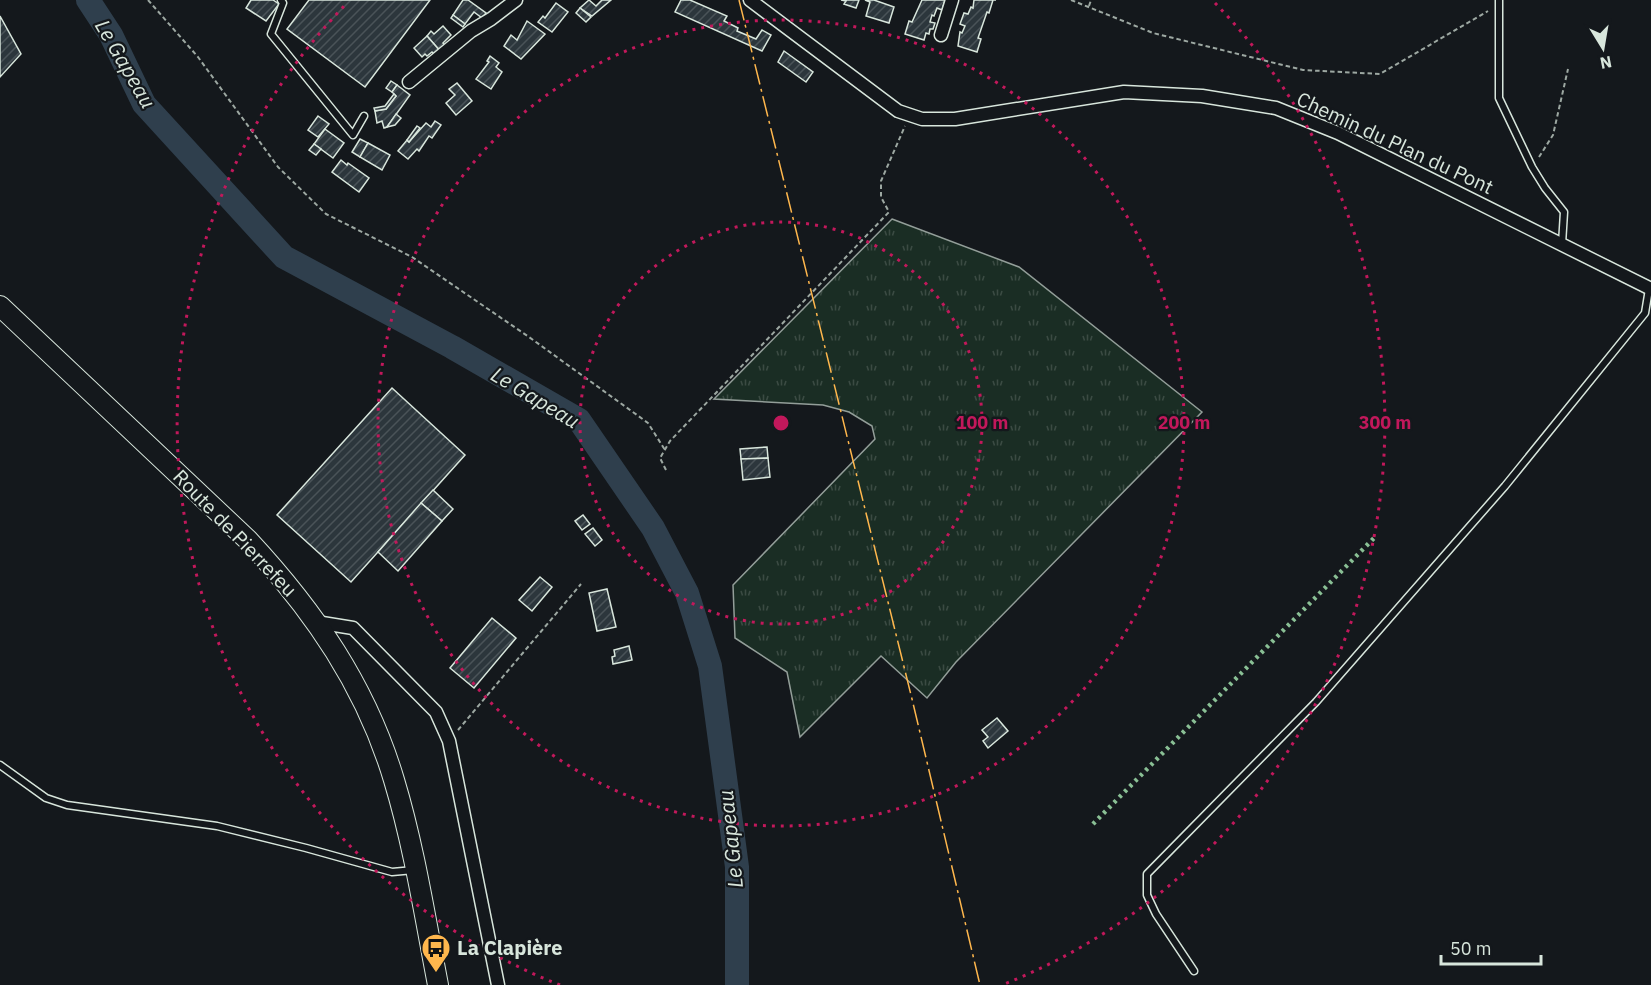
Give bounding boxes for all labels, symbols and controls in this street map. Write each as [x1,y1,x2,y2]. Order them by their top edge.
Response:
water label: Le Gapeau [89,14,163,113]
north arrow [1573,18,1633,78]
text: N [1598,52,1613,74]
street label: Chemin du Plan du Pont [1292,85,1498,200]
water label: Le Gapeau [486,360,585,434]
text: 100 m [956,411,1008,434]
text: 200 m [1158,411,1210,434]
text: 300 m [1359,411,1411,434]
centre of rings [771,413,791,433]
street label: Route de Pierrefeu [168,463,303,602]
water label: Le Gapeau [711,789,749,890]
scale bar [1441,928,1542,966]
bus stop icon: La Clapière [420,932,452,974]
place label: La Clapière [457,934,563,961]
text: 50 m [1450,937,1492,960]

